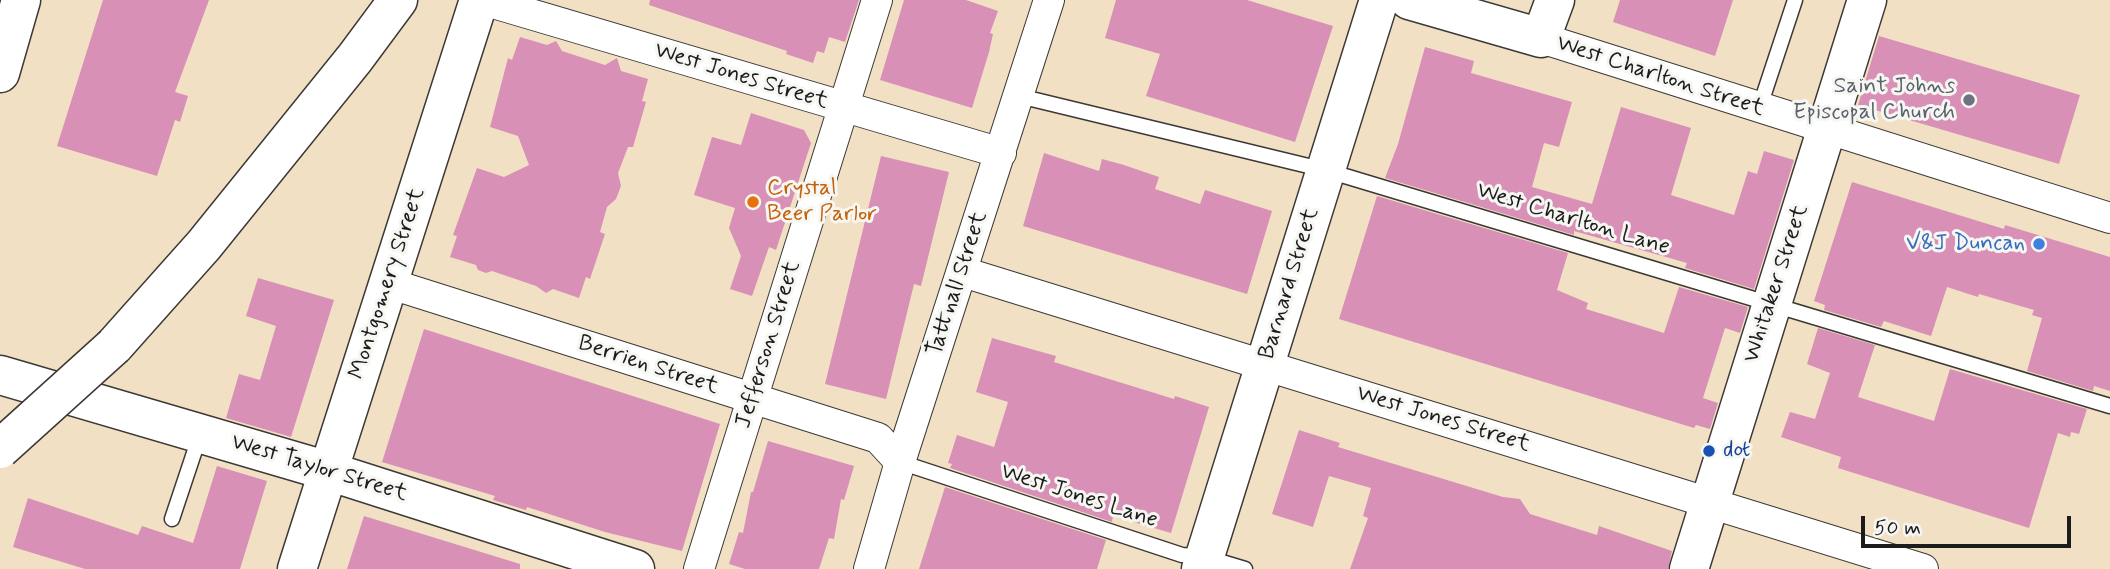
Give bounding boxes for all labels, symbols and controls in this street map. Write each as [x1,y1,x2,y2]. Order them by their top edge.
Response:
street label: West Charlton Street [1553,30,1767,124]
street label: West Jones Street [651,38,831,116]
place label: Saint Johns Episcopal Church [1793,73,1955,127]
marker: Saint Johns Episcopal Church [1961,92,1977,108]
place label: Crystal Beer Parlor [767,175,877,229]
street label: West Charlton Lane [1473,178,1673,262]
street label: Montgomery Street [344,185,432,383]
marker: Crystal Beer Parlor [745,194,761,210]
street label: Whitaker Street [1738,202,1816,366]
street label: Barnard Street [1254,205,1326,363]
street label: Tattnall Street [922,208,994,360]
place label: V&J Duncan [1906,230,2025,258]
marker: V&J Duncan [2031,236,2047,252]
street label: Jefferson Street [731,258,807,432]
street label: Berrien Street [574,330,722,402]
street label: West Jones Street [1353,381,1533,459]
street label: West Taylor Street [228,429,410,509]
place label: dot [1723,437,1750,465]
marker: dot [1701,443,1717,459]
street label: West Jones Lane [997,459,1161,535]
scale bar [1865,503,2075,546]
text: 50 m [1874,514,1921,542]

